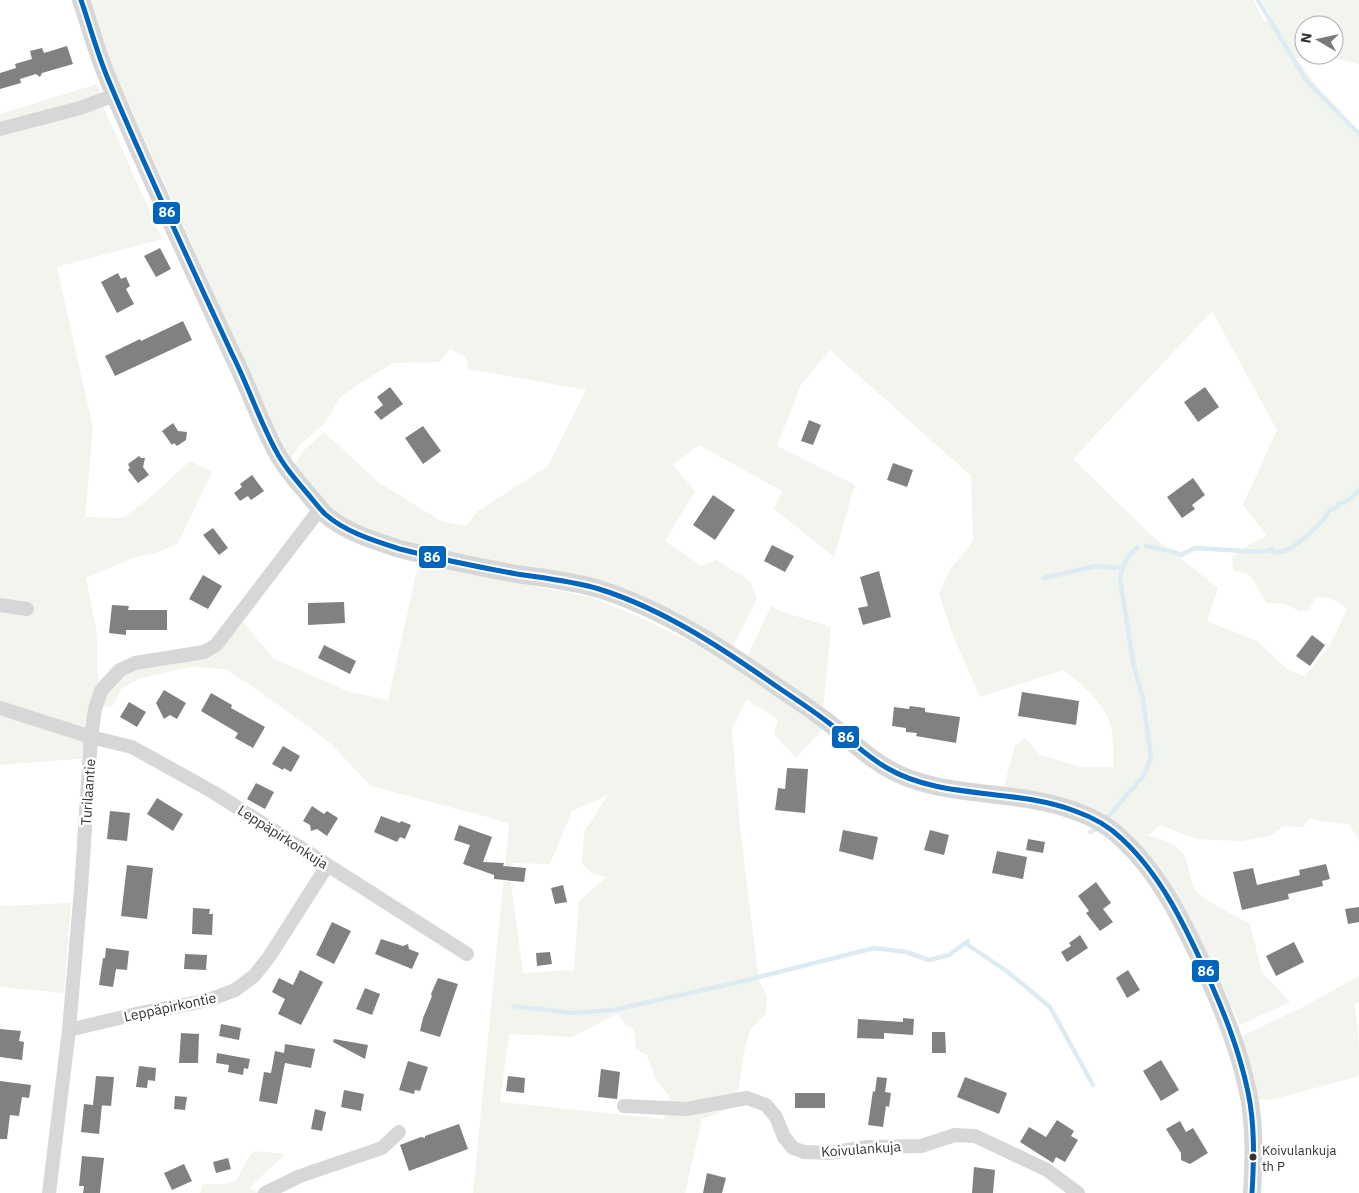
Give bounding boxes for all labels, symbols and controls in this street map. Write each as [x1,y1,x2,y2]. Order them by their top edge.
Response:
north arrow [1294,15,1344,65]
text: N [1296,32,1316,44]
line badge: 86 [152,201,181,225]
text: 86 [159,203,175,221]
line badge: 86 [418,545,447,569]
text: 86 [424,548,440,566]
line badge: 86 [831,725,860,749]
text: 86 [838,728,854,746]
street label: Turilaantie [77,758,99,826]
street label: Leppäpirkonkuja [234,801,332,873]
line badge: 86 [1191,959,1220,983]
text: 86 [1198,962,1214,980]
street label: Leppäpirkontie [122,988,218,1026]
street label: Koivulankuja [820,1137,902,1161]
place label: Koivulankuja th P [1262,1142,1336,1175]
marker: Koivulankuja th P [1248,1152,1258,1162]

